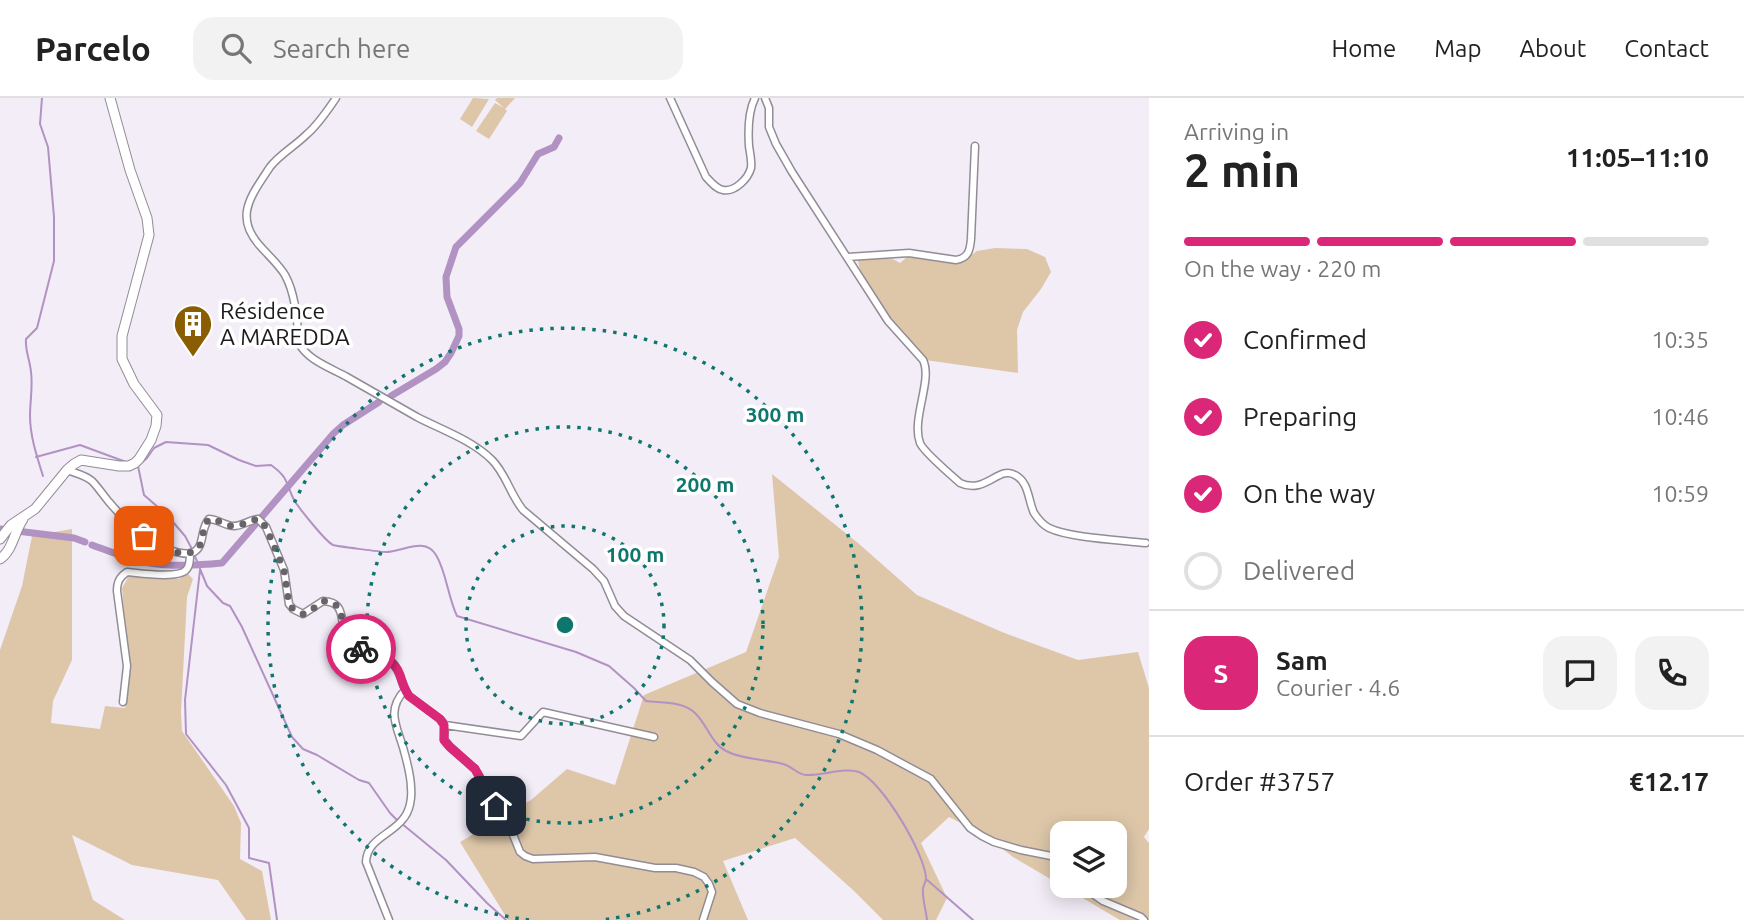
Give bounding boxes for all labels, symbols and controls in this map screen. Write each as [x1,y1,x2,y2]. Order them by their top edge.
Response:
search box [193,17,683,80]
icon: search [217,29,255,67]
text: Parcelo [35,30,151,67]
text: Search here [273,34,410,63]
text: Home [1331,35,1396,62]
text: Map [1434,35,1481,62]
text: About [1519,35,1586,62]
text: Contact [1624,35,1709,62]
text: Arriving in [1184,119,1289,144]
text: 11:05–11:10 [1566,143,1709,172]
text: 2 min [1184,144,1300,196]
text: On the way · 220 m [1184,256,1381,281]
place label: Résidence A MAREDDA [220,298,350,349]
building icon: Résidence A MAREDDA [172,303,214,358]
icon: check [1184,321,1222,359]
text: Confirmed [1243,325,1367,354]
text: 10:35 [1651,327,1709,352]
icon: check [1184,398,1222,436]
text: 300 m [746,402,804,426]
text: Preparing [1243,402,1357,431]
text: 10:46 [1651,404,1709,429]
text: 200 m [676,472,734,496]
icon: check [1184,475,1222,513]
text: On the way [1243,479,1375,508]
text: 10:59 [1651,481,1709,506]
pin [114,506,174,566]
icon: bag [125,517,163,555]
text: 100 m [606,542,664,566]
text: Delivered [1243,556,1355,585]
centre of rings [553,613,577,637]
courier [326,614,396,684]
icon: bike [342,630,380,668]
button: chat [1543,636,1617,710]
button: phone [1635,636,1709,710]
text: Sam [1276,646,1328,675]
text: S [1214,659,1228,688]
text: Courier · 4.6 [1276,675,1400,700]
text: Order #3757 [1184,767,1335,796]
text: €12.17 [1629,767,1709,796]
pin [466,776,526,836]
icon: home [477,787,515,825]
map controls [1050,821,1127,898]
button: layers [1050,821,1127,898]

